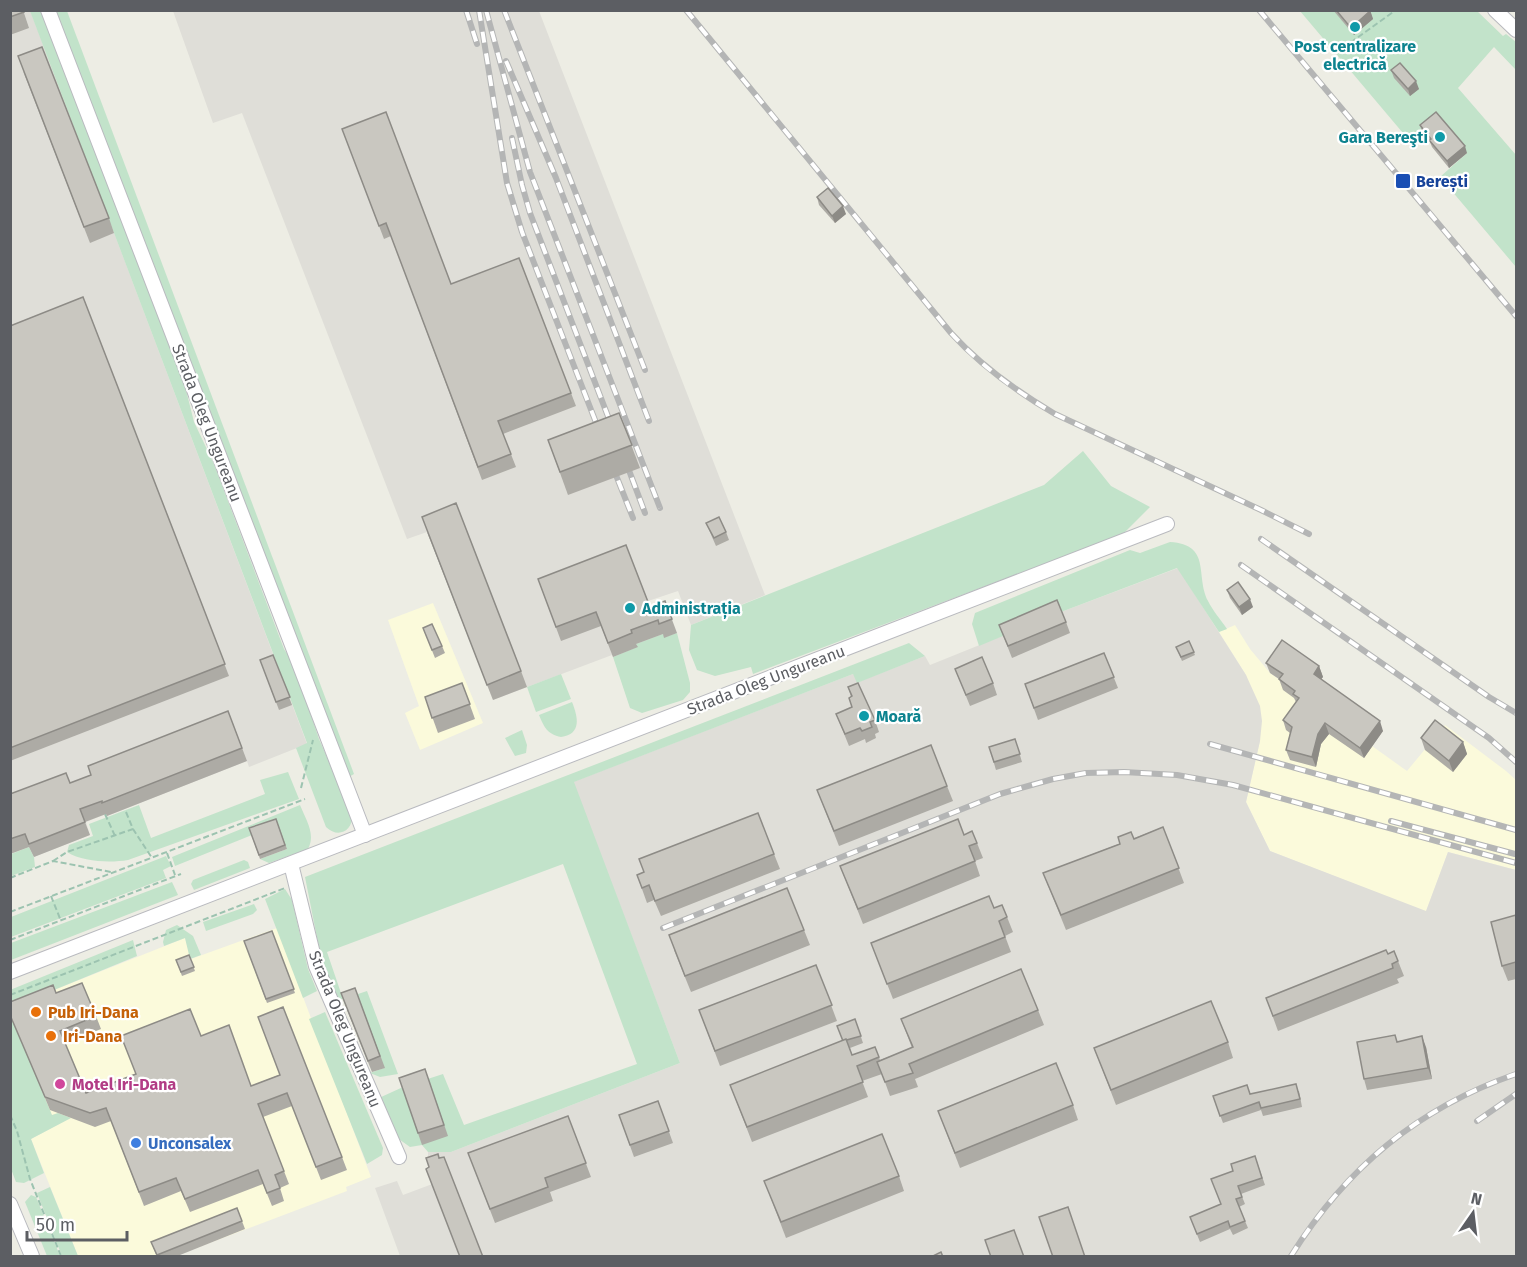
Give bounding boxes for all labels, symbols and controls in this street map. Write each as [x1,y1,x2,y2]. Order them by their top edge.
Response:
marker: Post centralizare electrică [1348,20,1362,34]
place label: Post centralizare electrică [1294,37,1416,74]
place label: Gara Bereşti [1339,128,1428,148]
marker: Gara Bereşti [1433,130,1447,144]
marker: Berești [1394,172,1412,190]
place label: Berești [1416,172,1468,192]
street label: Strada Oleg Ungureanu [168,341,246,505]
place label: Administrația [641,599,741,619]
marker: Administrația [623,601,637,615]
street label: Strada Oleg Ungureanu [684,641,848,719]
place label: Moară [876,707,921,726]
marker: Moară [857,709,871,723]
street label: Strada Oleg Ungureanu [305,948,385,1110]
place label: Pub Iri-Dana [48,1003,139,1022]
marker: Pub Iri-Dana [29,1005,43,1019]
place label: Iri-Dana [63,1027,122,1046]
marker: Iri-Dana [44,1029,58,1043]
place label: Motel Iri-Dana [72,1075,177,1094]
marker: Motel Iri-Dana [53,1077,67,1091]
place label: Unconsalex [148,1134,232,1153]
marker: Unconsalex [129,1136,143,1150]
north arrow [1443,1183,1503,1243]
text: N [1469,1188,1484,1209]
scale bar [27,1204,128,1242]
text: 50 m [36,1214,75,1236]

